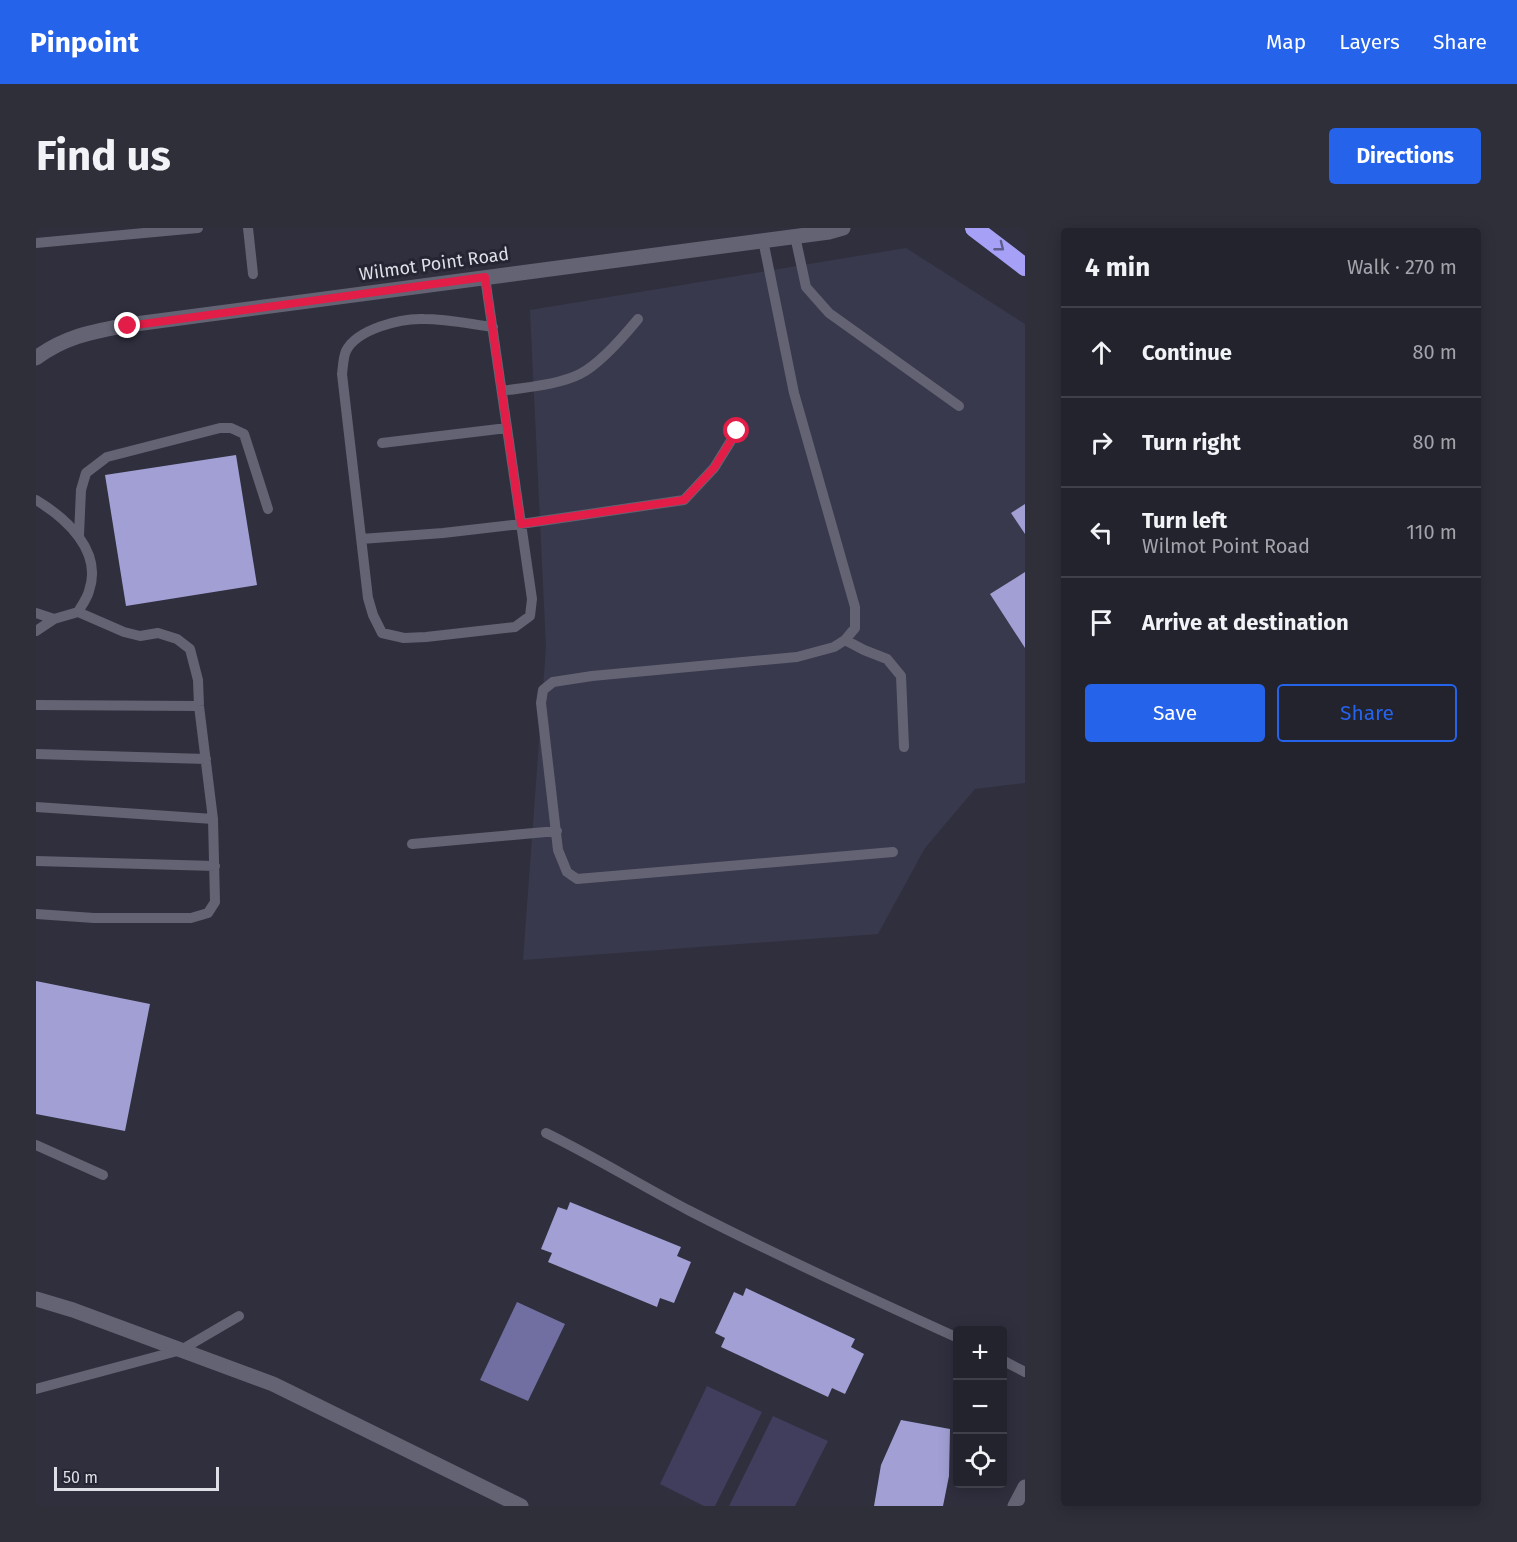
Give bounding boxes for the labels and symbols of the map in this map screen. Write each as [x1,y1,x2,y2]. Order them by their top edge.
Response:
one-way arrow [993,240,1004,251]
street label: Wilmot Point Road [358,243,510,285]
route end [114,312,140,338]
route start [723,417,749,443]
scale bar [54,1464,219,1492]

